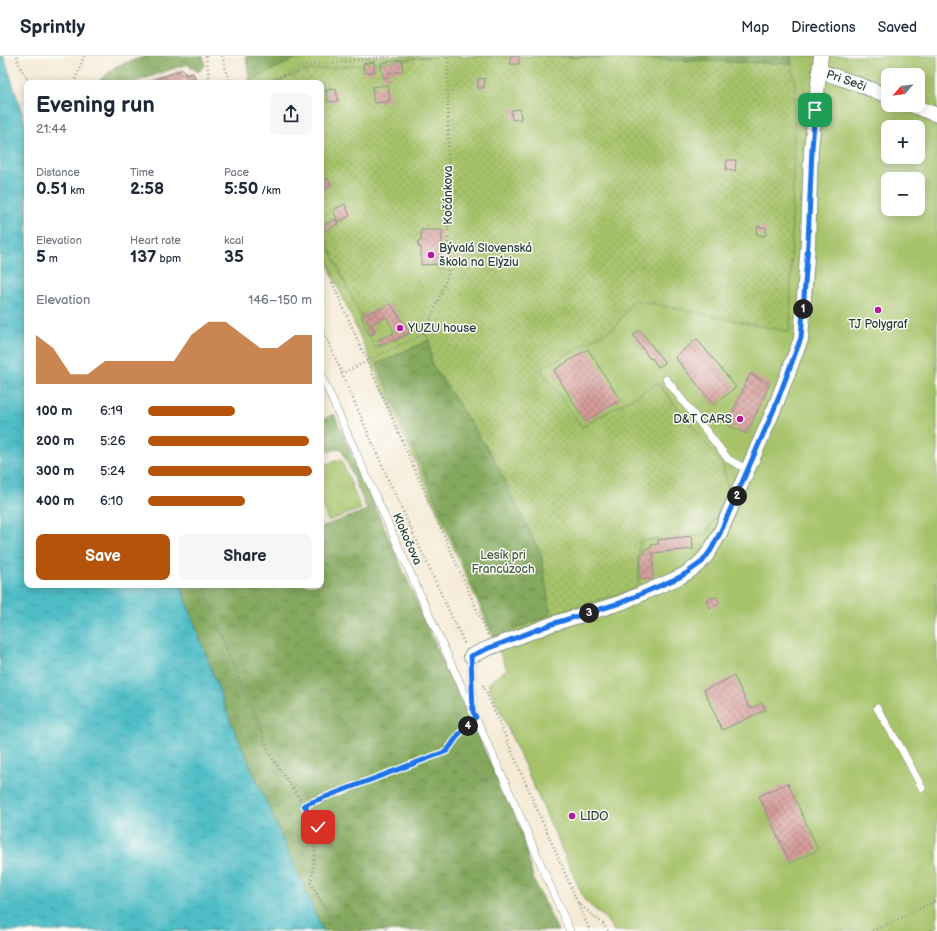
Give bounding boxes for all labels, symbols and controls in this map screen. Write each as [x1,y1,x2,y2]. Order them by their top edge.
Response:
text: Sprintly [20,16,85,39]
text: Map [741,19,769,36]
text: Directions [791,19,856,36]
text: Saved [878,19,917,36]
street label: Pri Seči [825,67,869,94]
north arrow [881,68,925,112]
map controls [881,68,925,216]
text: Evening run [36,92,155,119]
button: share [270,93,312,135]
pin [798,93,832,127]
icon: arrive [804,99,826,121]
button: + [881,120,925,164]
text: 21:44 [36,121,67,137]
street label: Kočánkova [441,165,456,225]
text: Distance [36,166,80,179]
text: Time [130,166,154,179]
text: Pace [224,166,249,179]
button: − [881,172,925,216]
text: 0.51 [36,179,67,199]
text: 2:58 [130,179,164,199]
text: 5:50 [224,179,258,199]
text: km [67,184,85,197]
text: /km [258,184,281,197]
text: Elevation [36,234,82,247]
text: Heart rate [130,234,181,247]
text: kcal [224,234,244,247]
place label: Bývalá Slovenská škola na Elýziu [439,241,532,270]
text: 5 [36,247,46,267]
text: 137 [130,247,156,267]
text: 35 [224,247,244,267]
marker: Bývalá Slovenská škola na Elýziu [426,250,436,260]
text: m [46,252,58,265]
text: bpm [156,252,181,265]
text: Elevation [36,292,90,308]
text: 146–150 m [248,292,312,308]
pin: 1 [793,299,813,319]
text: 1 [801,302,805,315]
marker: TJ Polygraf [873,305,883,315]
place label: TJ Polygraf [848,317,908,332]
place label: YUZU house [407,321,476,336]
marker: YUZU house [395,323,405,333]
text: 100 m [36,403,72,419]
text: 6:19 [100,403,123,419]
place label: D&T CARS [673,412,732,427]
marker: D&T CARS [735,414,745,424]
text: 200 m [36,433,74,449]
text: 5:26 [100,433,126,449]
text: 300 m [36,463,74,479]
text: 5:24 [100,463,125,479]
pin: 2 [727,486,747,506]
text: 2 [734,489,740,502]
text: 400 m [36,493,74,509]
text: 6:10 [100,493,123,509]
street label: Klokočova [389,511,425,567]
button: Save [36,534,170,580]
button: Share [178,534,312,580]
park label: Lesík pri Francúzoch [471,548,535,577]
pin: 3 [579,603,599,623]
text: 3 [586,606,592,619]
pin: 4 [458,716,478,736]
text: 4 [465,719,471,732]
place label: LIDO [580,809,608,824]
pin [301,810,335,844]
marker: LIDO [567,811,577,821]
icon: check [307,816,329,838]

